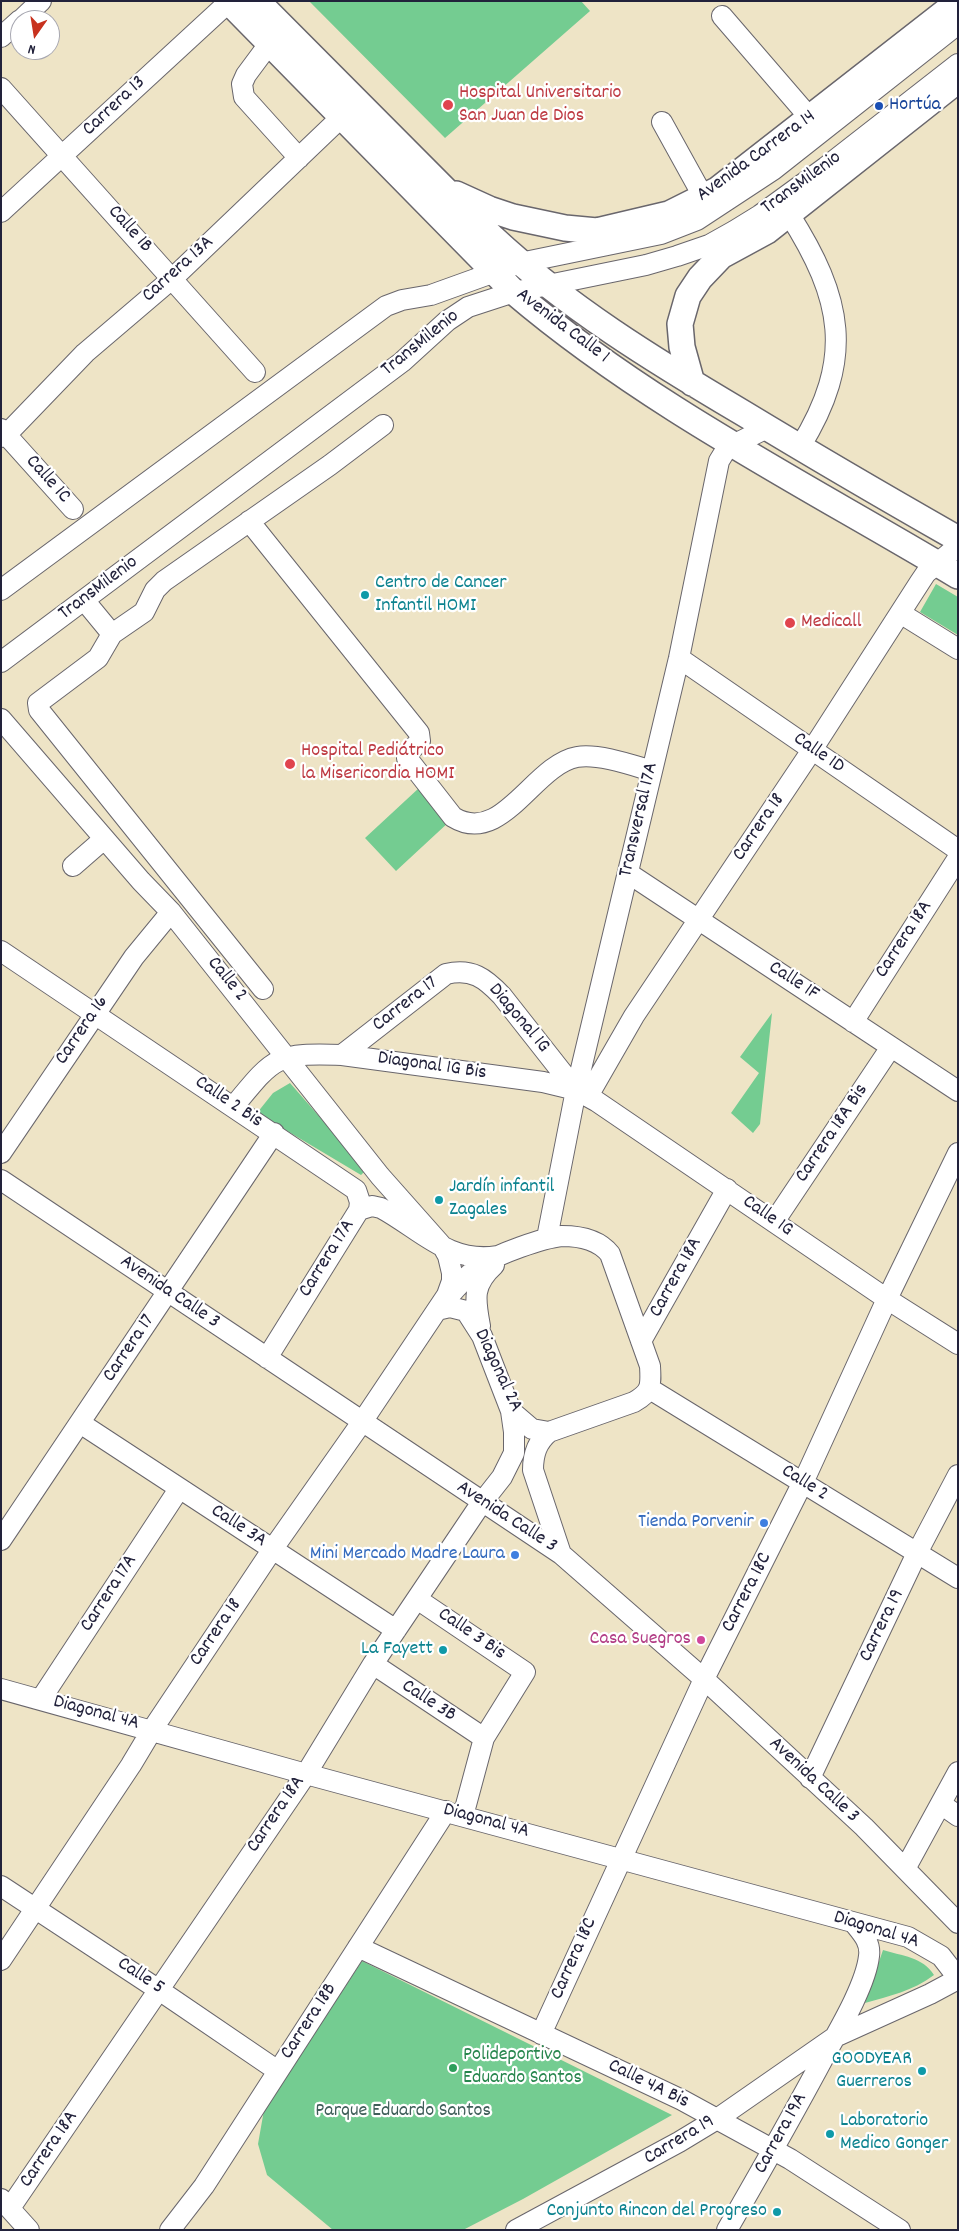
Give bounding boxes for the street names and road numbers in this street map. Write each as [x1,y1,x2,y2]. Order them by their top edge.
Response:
street label: Carrera 13 [78,72,152,142]
street label: Avenida Carrera 14 [693,106,821,208]
street label: TransMilenio [757,147,847,221]
street label: Calle 1B [101,201,157,259]
street label: Carrera 13A [138,231,220,309]
street label: Avenida Calle 1 [511,284,613,370]
street label: TransMilenio [377,305,465,383]
street label: Calle 1C [19,451,75,509]
street label: TransMilenio [55,551,143,627]
street label: Calle 1D [788,728,848,780]
street label: Transversal 17A [615,760,665,880]
street label: Carrera 18 [729,790,791,866]
street label: Carrera 18A [871,897,939,983]
street label: Calle 2 [201,953,251,1007]
street label: Calle 1F [763,957,823,1007]
street label: Carrera 17 [369,972,443,1038]
street label: Diagonal 1G [482,979,554,1059]
street label: Carrera 16 [51,992,115,1070]
street label: Diagonal 1G Bis [376,1047,488,1087]
street label: Calle 2 Bis [189,1072,267,1134]
street label: Carrera 18A Bis [791,1080,875,1188]
street label: Calle 1G [737,1191,797,1243]
street label: Carrera 17A [295,1216,361,1302]
street label: Carrera 18A [645,1234,709,1322]
street label: Avenida Calle 3 [114,1251,224,1335]
street label: Carrera 17 [99,1311,161,1387]
street label: Diagonal 2A [467,1326,527,1416]
street label: Calle 2 [776,1460,832,1508]
street label: Avenida Calle 3 [451,1477,561,1559]
street label: Calle 3A [205,1500,271,1554]
street label: Carrera 18C [718,1549,778,1637]
street label: Carrera 17A [76,1551,144,1637]
street label: Carrera 19 [855,1586,911,1666]
street label: Carrera 18 [186,1595,248,1671]
street label: Calle 3 Bis [432,1603,510,1667]
street label: Calle 3B [396,1675,460,1729]
street label: Diagonal 4A [50,1691,142,1737]
street label: Avenida Calle 3 [763,1733,863,1829]
street label: Carrera 18A [243,1772,311,1858]
street label: Diagonal 4A [440,1799,532,1845]
street label: Diagonal 4A [830,1907,922,1955]
street label: Carrera 18C [546,1915,604,2003]
street label: Calle 5 [112,1953,168,2001]
street label: Carrera 18B [276,1979,344,2065]
street label: Calle 4A Bis [603,2055,693,2115]
street label: Carrera 19A [750,2089,814,2179]
street label: Carrera 18A [16,2107,84,2193]
street label: Carrera 19 [640,2111,720,2171]

